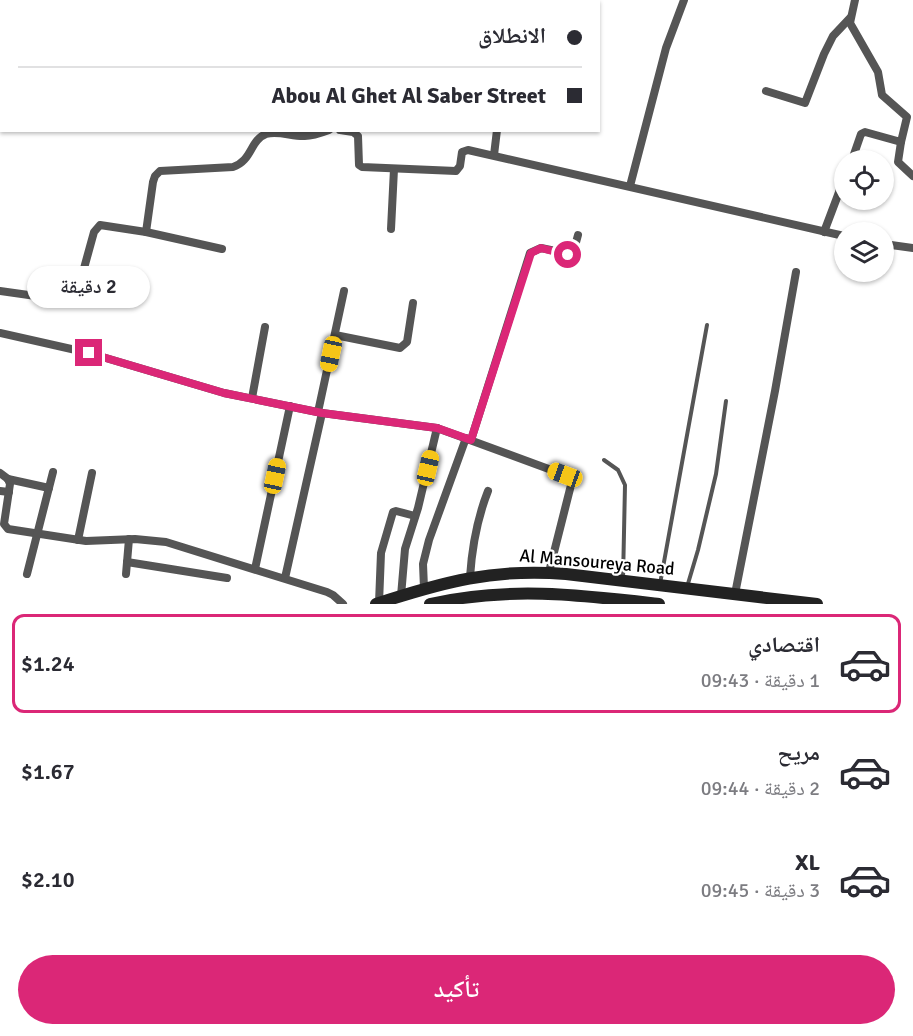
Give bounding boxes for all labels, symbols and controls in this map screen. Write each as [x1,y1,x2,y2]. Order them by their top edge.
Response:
text: الانطلاق [478,22,546,49]
text: Abou Al Ghet Al Saber Street [272,82,546,109]
map controls [834,150,894,282]
button: locate [834,150,894,210]
button: layers [834,222,894,282]
route start [554,241,581,268]
callout: 2 دقيقة [28,266,150,308]
text: 2 دقيقة [60,274,117,299]
car [318,335,344,373]
route end [75,339,102,366]
car [415,448,441,488]
car [262,457,288,495]
car [545,460,585,490]
street label: Al Mansoureya Road [519,544,675,580]
text: اقتصادي [748,631,820,658]
icon: car [838,637,892,691]
text: $1.24 [21,650,75,677]
text: 1 دقيقة · 09:43 [701,668,820,693]
text: مريح [777,739,820,766]
icon: car [838,745,892,799]
text: $1.67 [21,758,75,785]
text: 2 دقيقة · 09:44 [701,776,820,801]
text: XL [795,849,820,876]
icon: car [838,853,892,907]
text: $2.10 [21,866,75,893]
text: 3 دقيقة · 09:45 [701,878,820,903]
button: تأكيد [18,955,895,1024]

